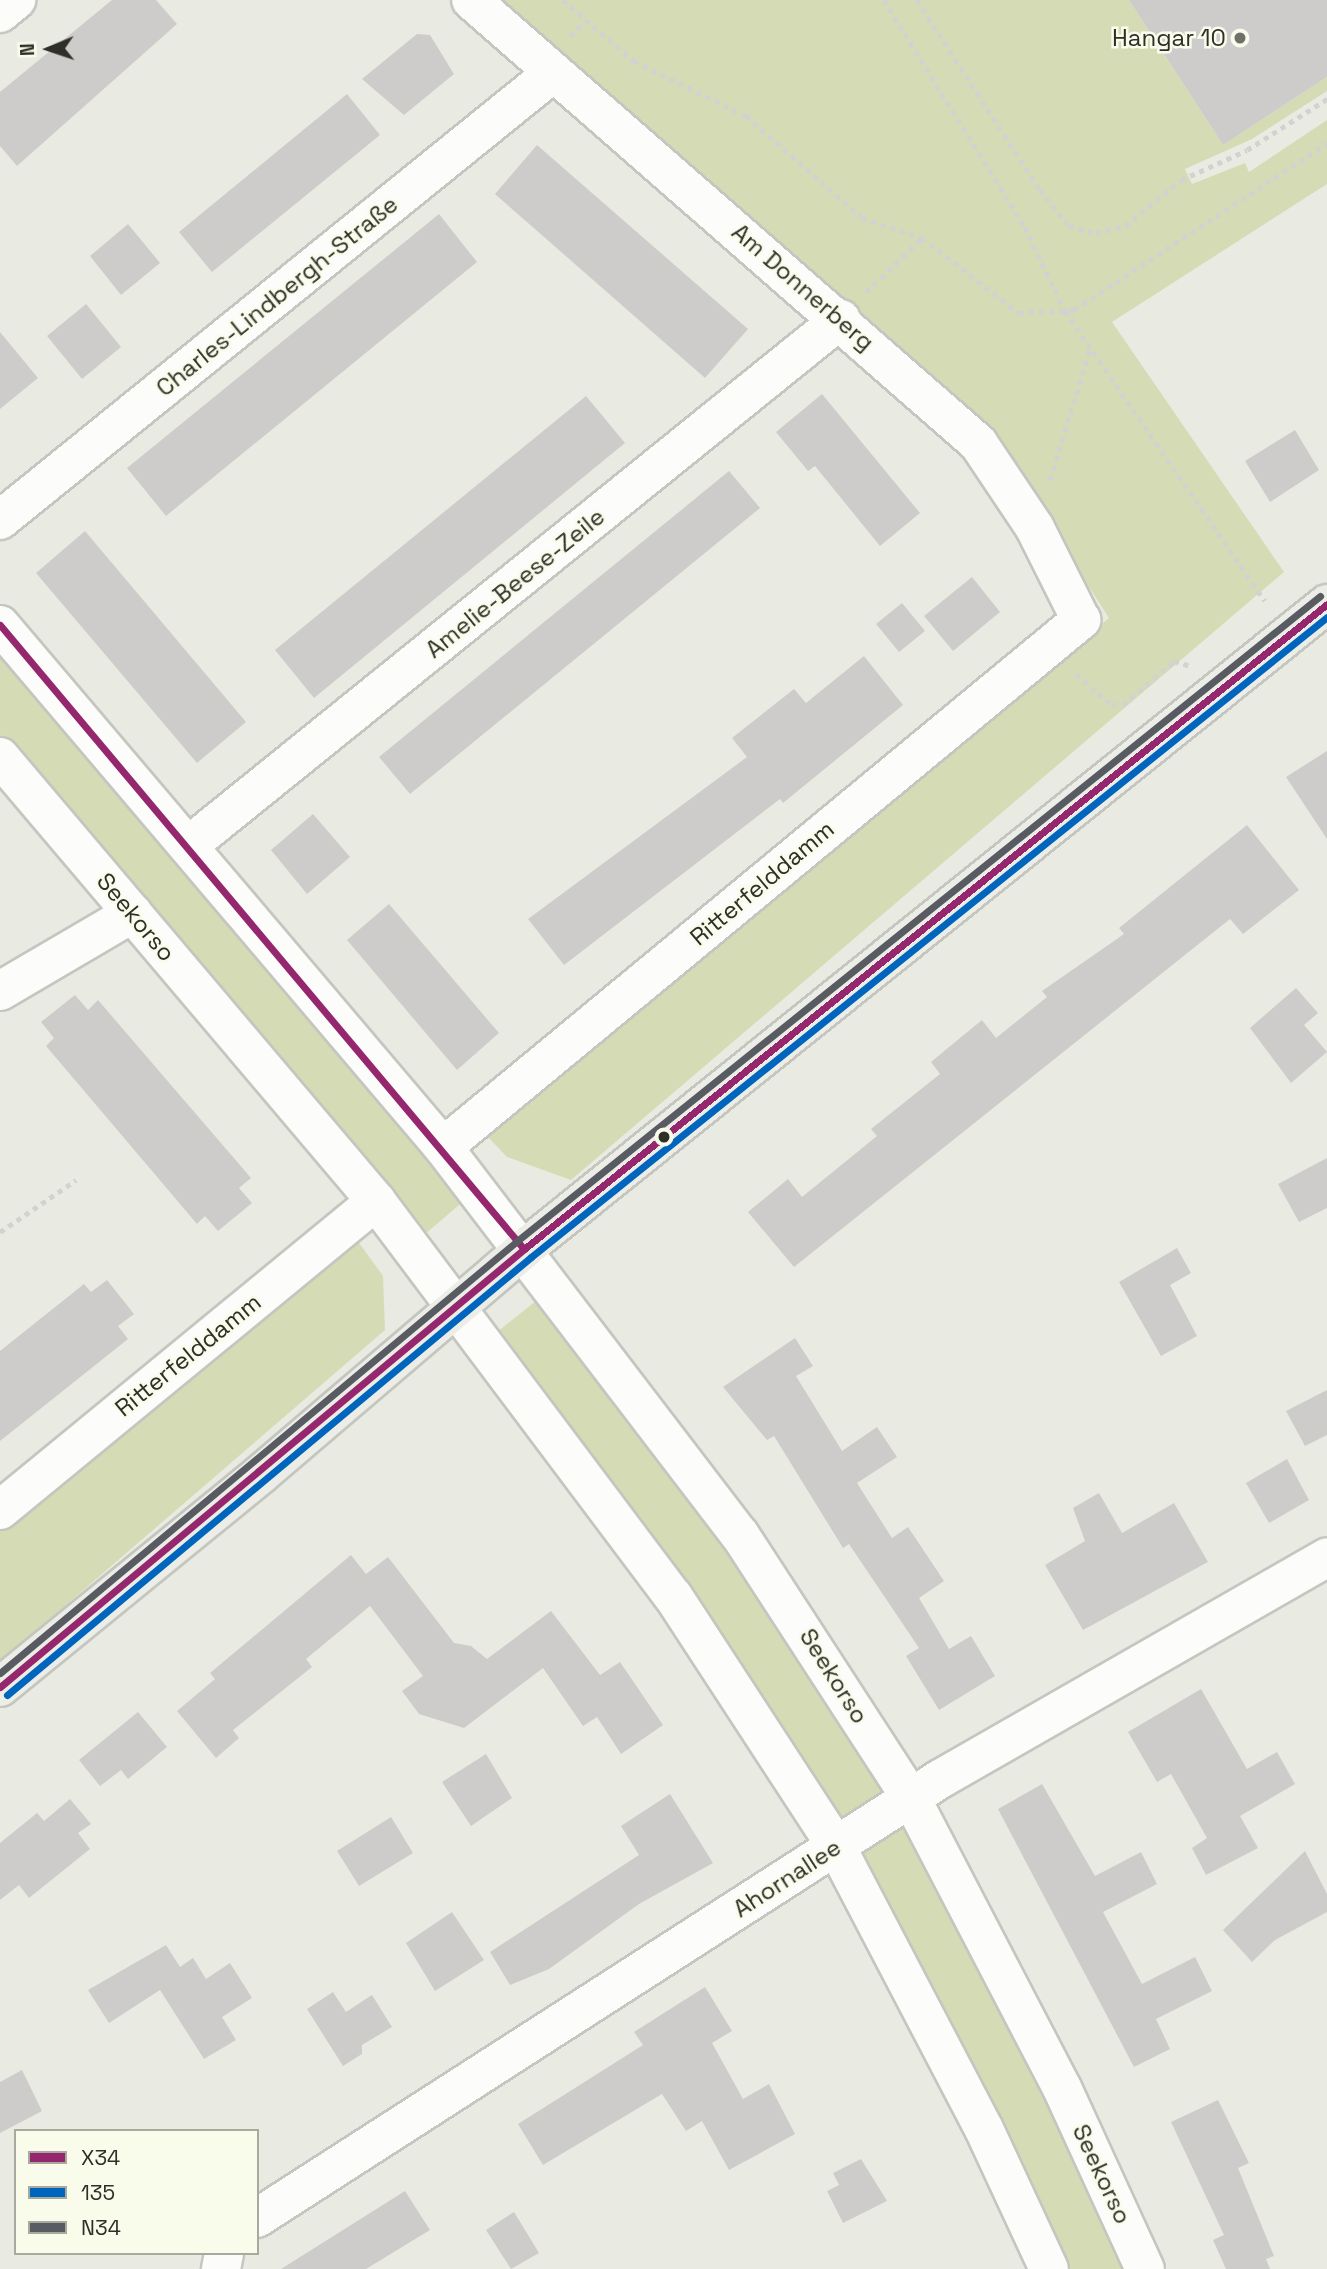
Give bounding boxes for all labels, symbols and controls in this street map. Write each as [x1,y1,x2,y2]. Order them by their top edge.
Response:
north arrow [14,14,84,84]
place label: Hangar 10 [1112,24,1226,52]
marker: Hangar 10 [1232,30,1248,46]
text: N [15,43,40,57]
street label: Charles-Lindbergh-Straße [150,190,404,402]
street label: Am Donnerberg [726,217,880,357]
street label: Amelie-Beese-Zeile [420,502,610,664]
street label: Ritterfelddamm [684,814,840,952]
street label: Seekorso [91,867,181,967]
unlabelled marker [657,1130,671,1144]
street label: Ritterfelddamm [109,1287,267,1423]
street label: Seekorso [794,1623,874,1729]
street label: Ahornallee [728,1833,846,1923]
street label: Seekorso [1066,2120,1138,2228]
legend [14,2129,259,2255]
text: X34 [81,2144,120,2171]
text: 135 [81,2179,115,2206]
text: N34 [81,2214,121,2241]

